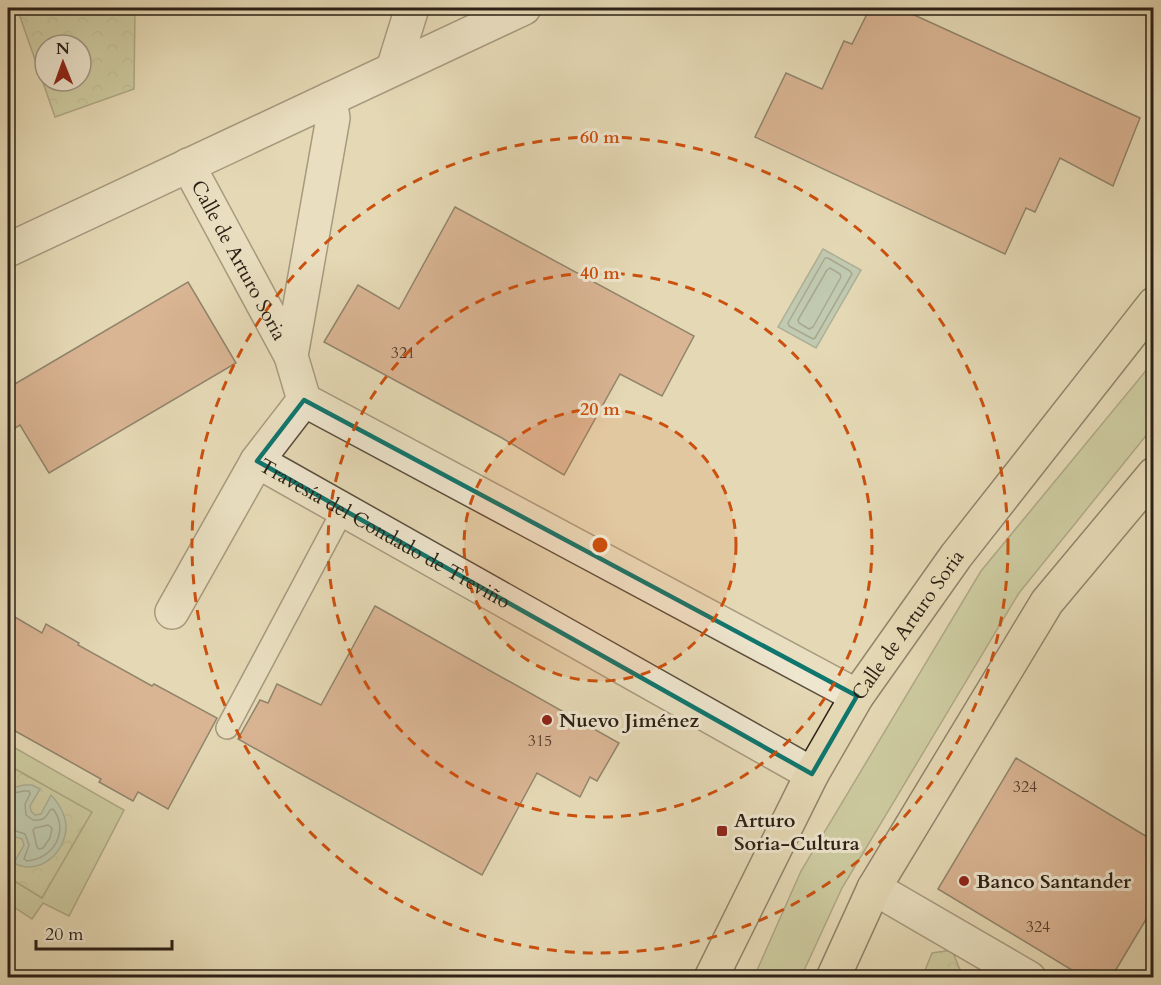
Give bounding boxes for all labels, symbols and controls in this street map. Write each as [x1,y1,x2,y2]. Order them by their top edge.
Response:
north arrow [33,33,93,93]
text: N [56,38,70,60]
text: 60 m [580,125,620,150]
street label: Calle de Arturo Soria [185,175,294,345]
text: 40 m [580,261,620,286]
house number: 321 [391,342,415,364]
text: 20 m [580,397,620,422]
street label: Travesía del Condado de Treviño [255,452,516,615]
centre of rings [590,535,610,555]
street label: Calle de Arturo Soria [845,543,970,705]
place label: Nuevo Jiménez [559,707,700,734]
marker: Nuevo Jiménez [540,713,554,727]
house number: 315 [528,730,552,752]
house number: 324 [1013,776,1037,798]
place label: Arturo Soria-Cultura [734,807,860,857]
marker: Arturo Soria-Cultura [715,824,729,838]
place label: Banco Santander [976,868,1132,895]
marker: Banco Santander [957,874,971,888]
scale bar [36,913,172,951]
house number: 324 [1026,916,1050,938]
text: 20 m [45,922,84,947]

